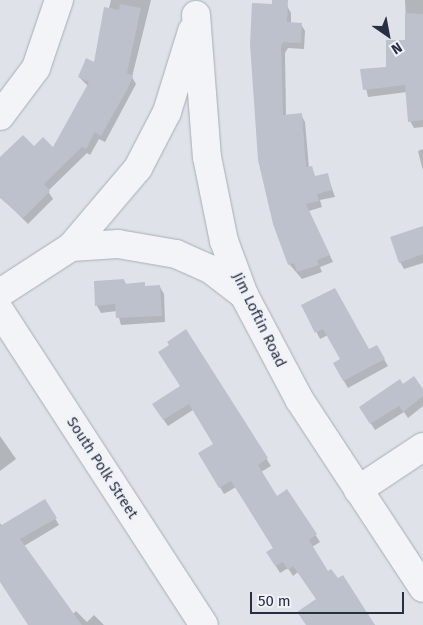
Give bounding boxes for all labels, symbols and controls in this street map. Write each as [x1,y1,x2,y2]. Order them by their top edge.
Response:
north arrow [363,10,413,60]
text: N [388,38,405,58]
street label: Jim Loftin Road [228,270,290,370]
street label: South Polk Street [62,414,142,522]
scale bar [253,582,407,614]
text: 50 m [258,592,291,610]

